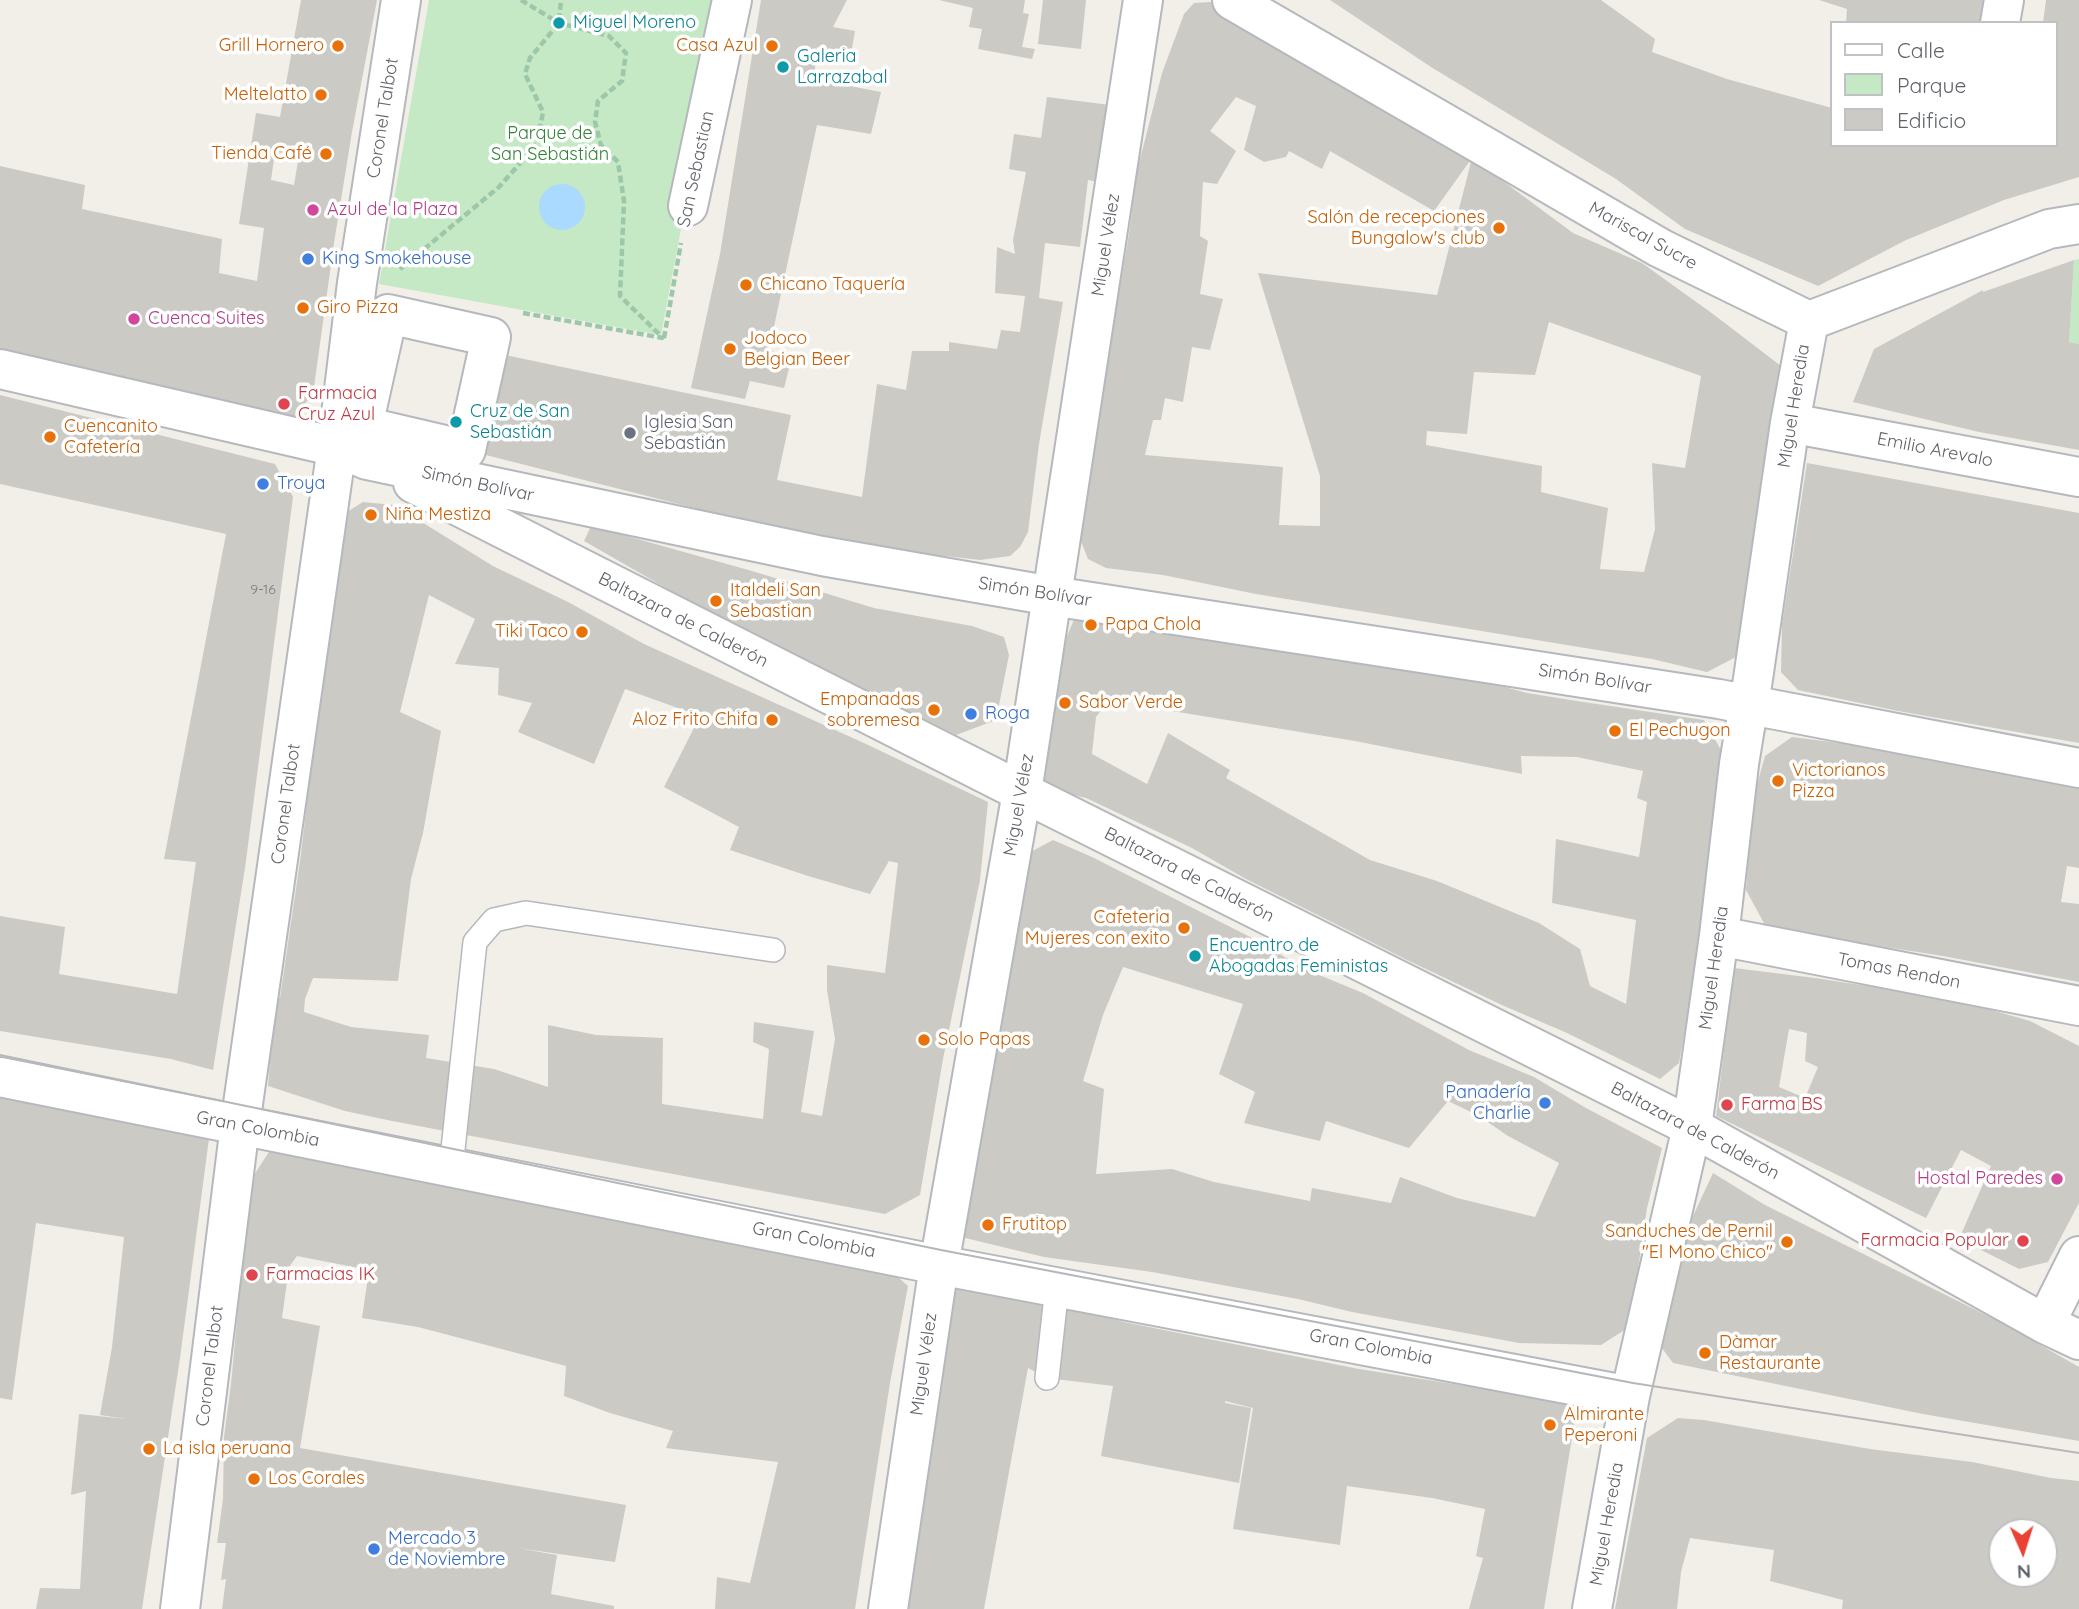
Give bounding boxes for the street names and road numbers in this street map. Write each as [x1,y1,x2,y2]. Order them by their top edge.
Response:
street label: Coronel Talbot [363,56,403,180]
street label: San Sebastian [673,109,719,229]
street label: Miguel Vélez [1087,192,1125,298]
street label: Mariscal Sucre [1585,197,1701,275]
street label: Miguel Heredia [1774,343,1814,469]
street label: Emilio Arevalo [1875,428,1995,472]
street label: Simón Bolívar [420,462,536,506]
street label: Baltazara de Calderón [594,568,772,672]
street label: Simón Bolívar [977,572,1093,612]
street label: Simón Bolívar [1537,659,1653,699]
street label: Coronel Talbot [267,742,305,866]
street label: Miguel Vélez [999,752,1039,858]
street label: Baltazara de Calderón [1100,823,1278,927]
street label: Miguel Heredia [1695,905,1733,1031]
street label: Tomas Rendon [1836,948,1962,994]
street label: Baltazara de Calderón [1607,1077,1783,1185]
street label: Gran Colombia [195,1106,321,1152]
street label: Gran Colombia [751,1217,877,1263]
street label: Coronel Talbot [192,1304,228,1428]
street label: Miguel Vélez [906,1311,942,1417]
street label: Gran Colombia [1308,1324,1434,1370]
street label: Miguel Heredia [1586,1461,1628,1587]

